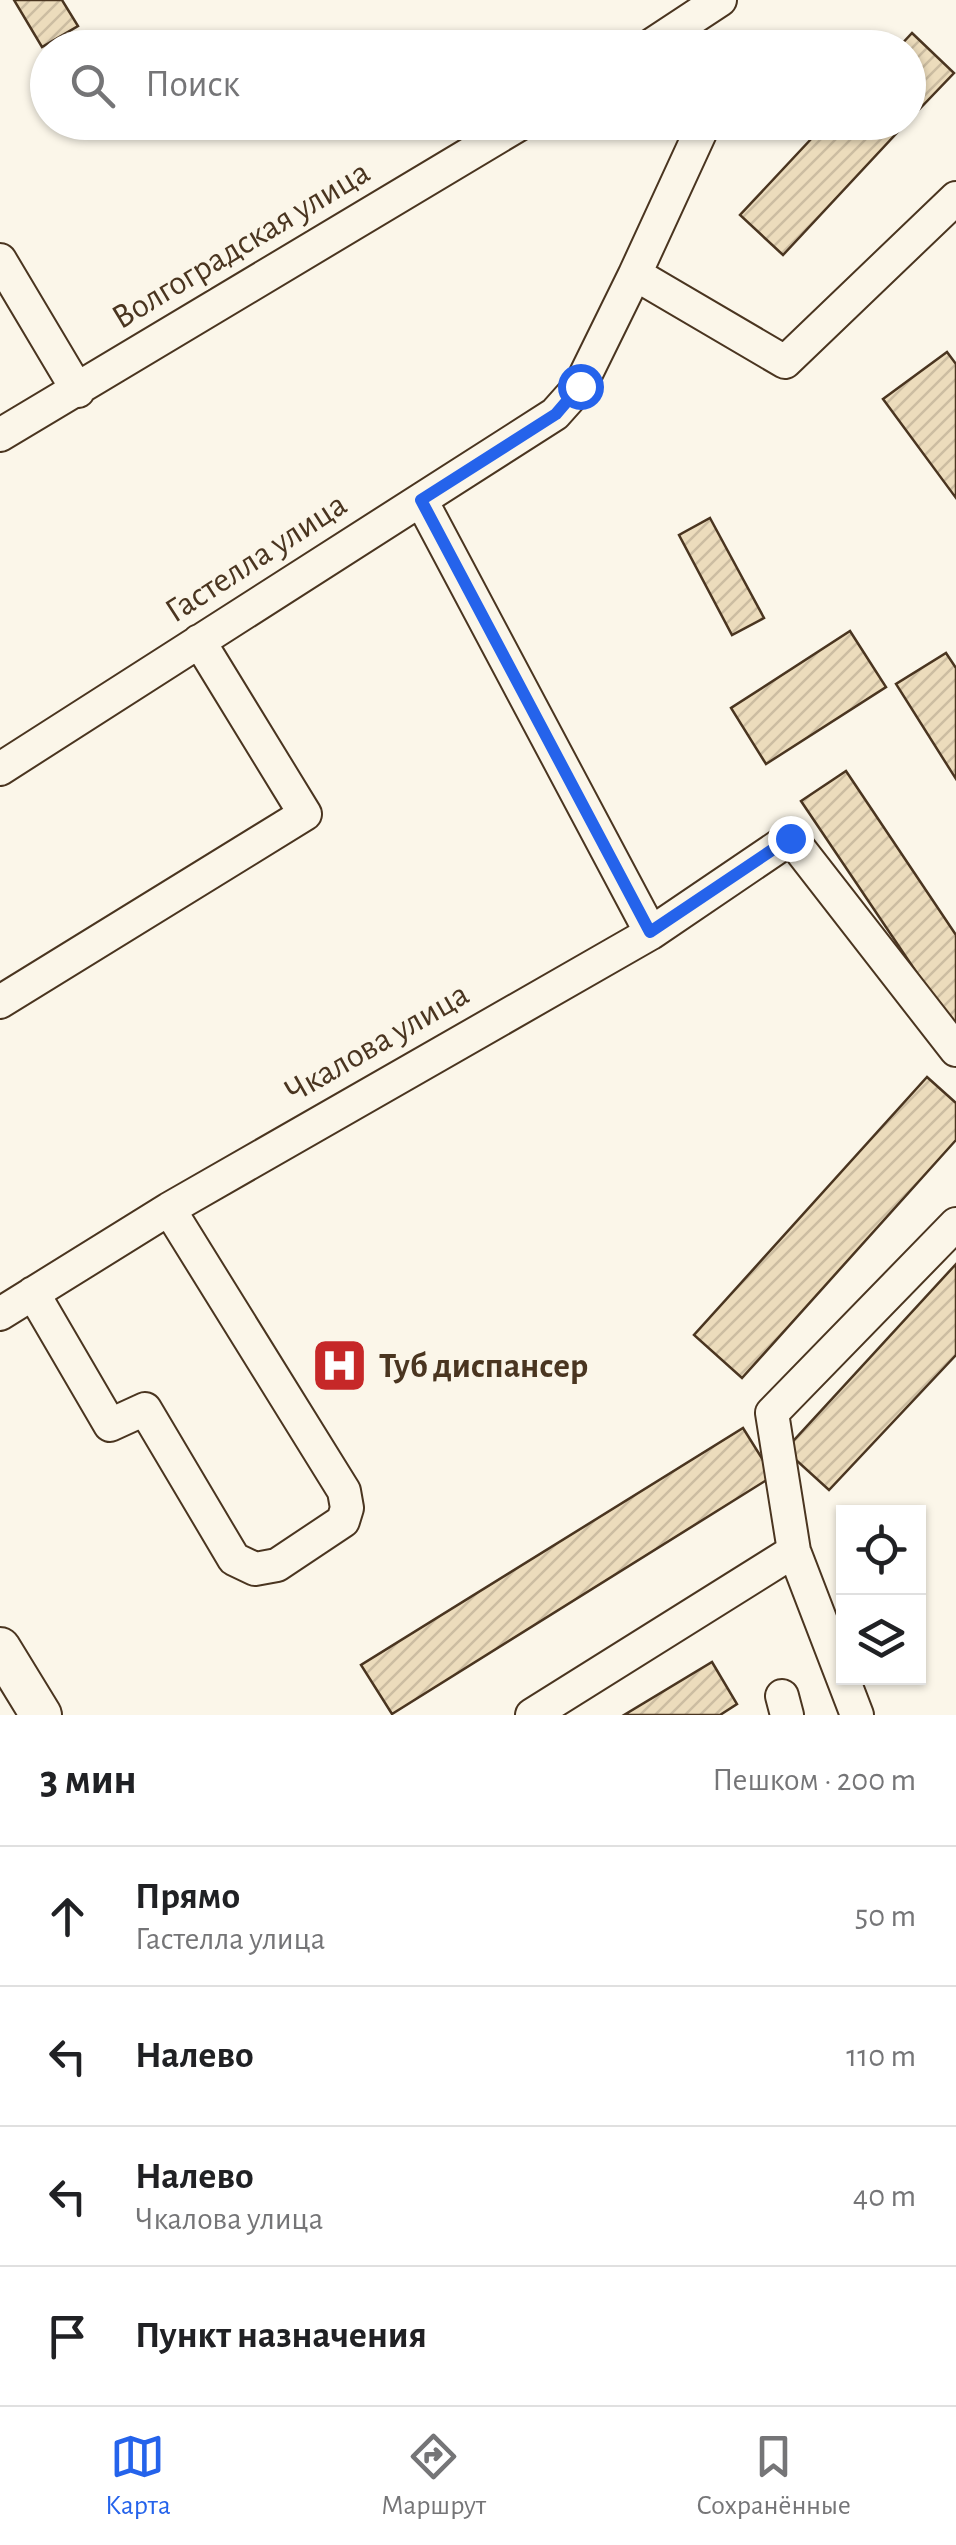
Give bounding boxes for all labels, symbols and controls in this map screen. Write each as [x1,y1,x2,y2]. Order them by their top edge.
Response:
search box [30,30,926,140]
icon: search [65,58,120,113]
text: Поиск [145,66,240,104]
street label: Волгоградская улица [106,154,376,336]
route start [558,364,604,410]
street label: Гастелла улица [159,487,353,629]
route end [768,816,814,862]
street label: Чкалова улица [279,976,475,1110]
hospital icon: Туб диспансер [310,1336,370,1396]
place label: Туб диспансер [379,1349,588,1384]
map controls [836,1505,926,1685]
button: locate [836,1505,926,1595]
button: layers [836,1595,926,1685]
text: 3 мин [40,1759,137,1801]
text: Пешком · 200 m [712,1764,916,1796]
text: Прямо [135,1878,240,1916]
icon: ahead [40,1889,95,1944]
text: 50 m [855,1900,916,1932]
text: Гастелла улица [135,1923,325,1955]
icon: left [40,2029,95,2084]
text: Налево [135,2037,254,2075]
text: 110 m [846,2040,916,2072]
text: Налево [135,2158,254,2196]
icon: left [40,2169,95,2224]
text: 40 m [853,2180,916,2212]
text: Чкалова улица [135,2203,323,2235]
icon: arrive [40,2309,95,2364]
text: Пункт назначения [135,2317,427,2355]
tab: Карта [105,2429,171,2523]
tab: Маршрут [381,2429,486,2523]
tab: Сохранённые [696,2429,851,2523]

